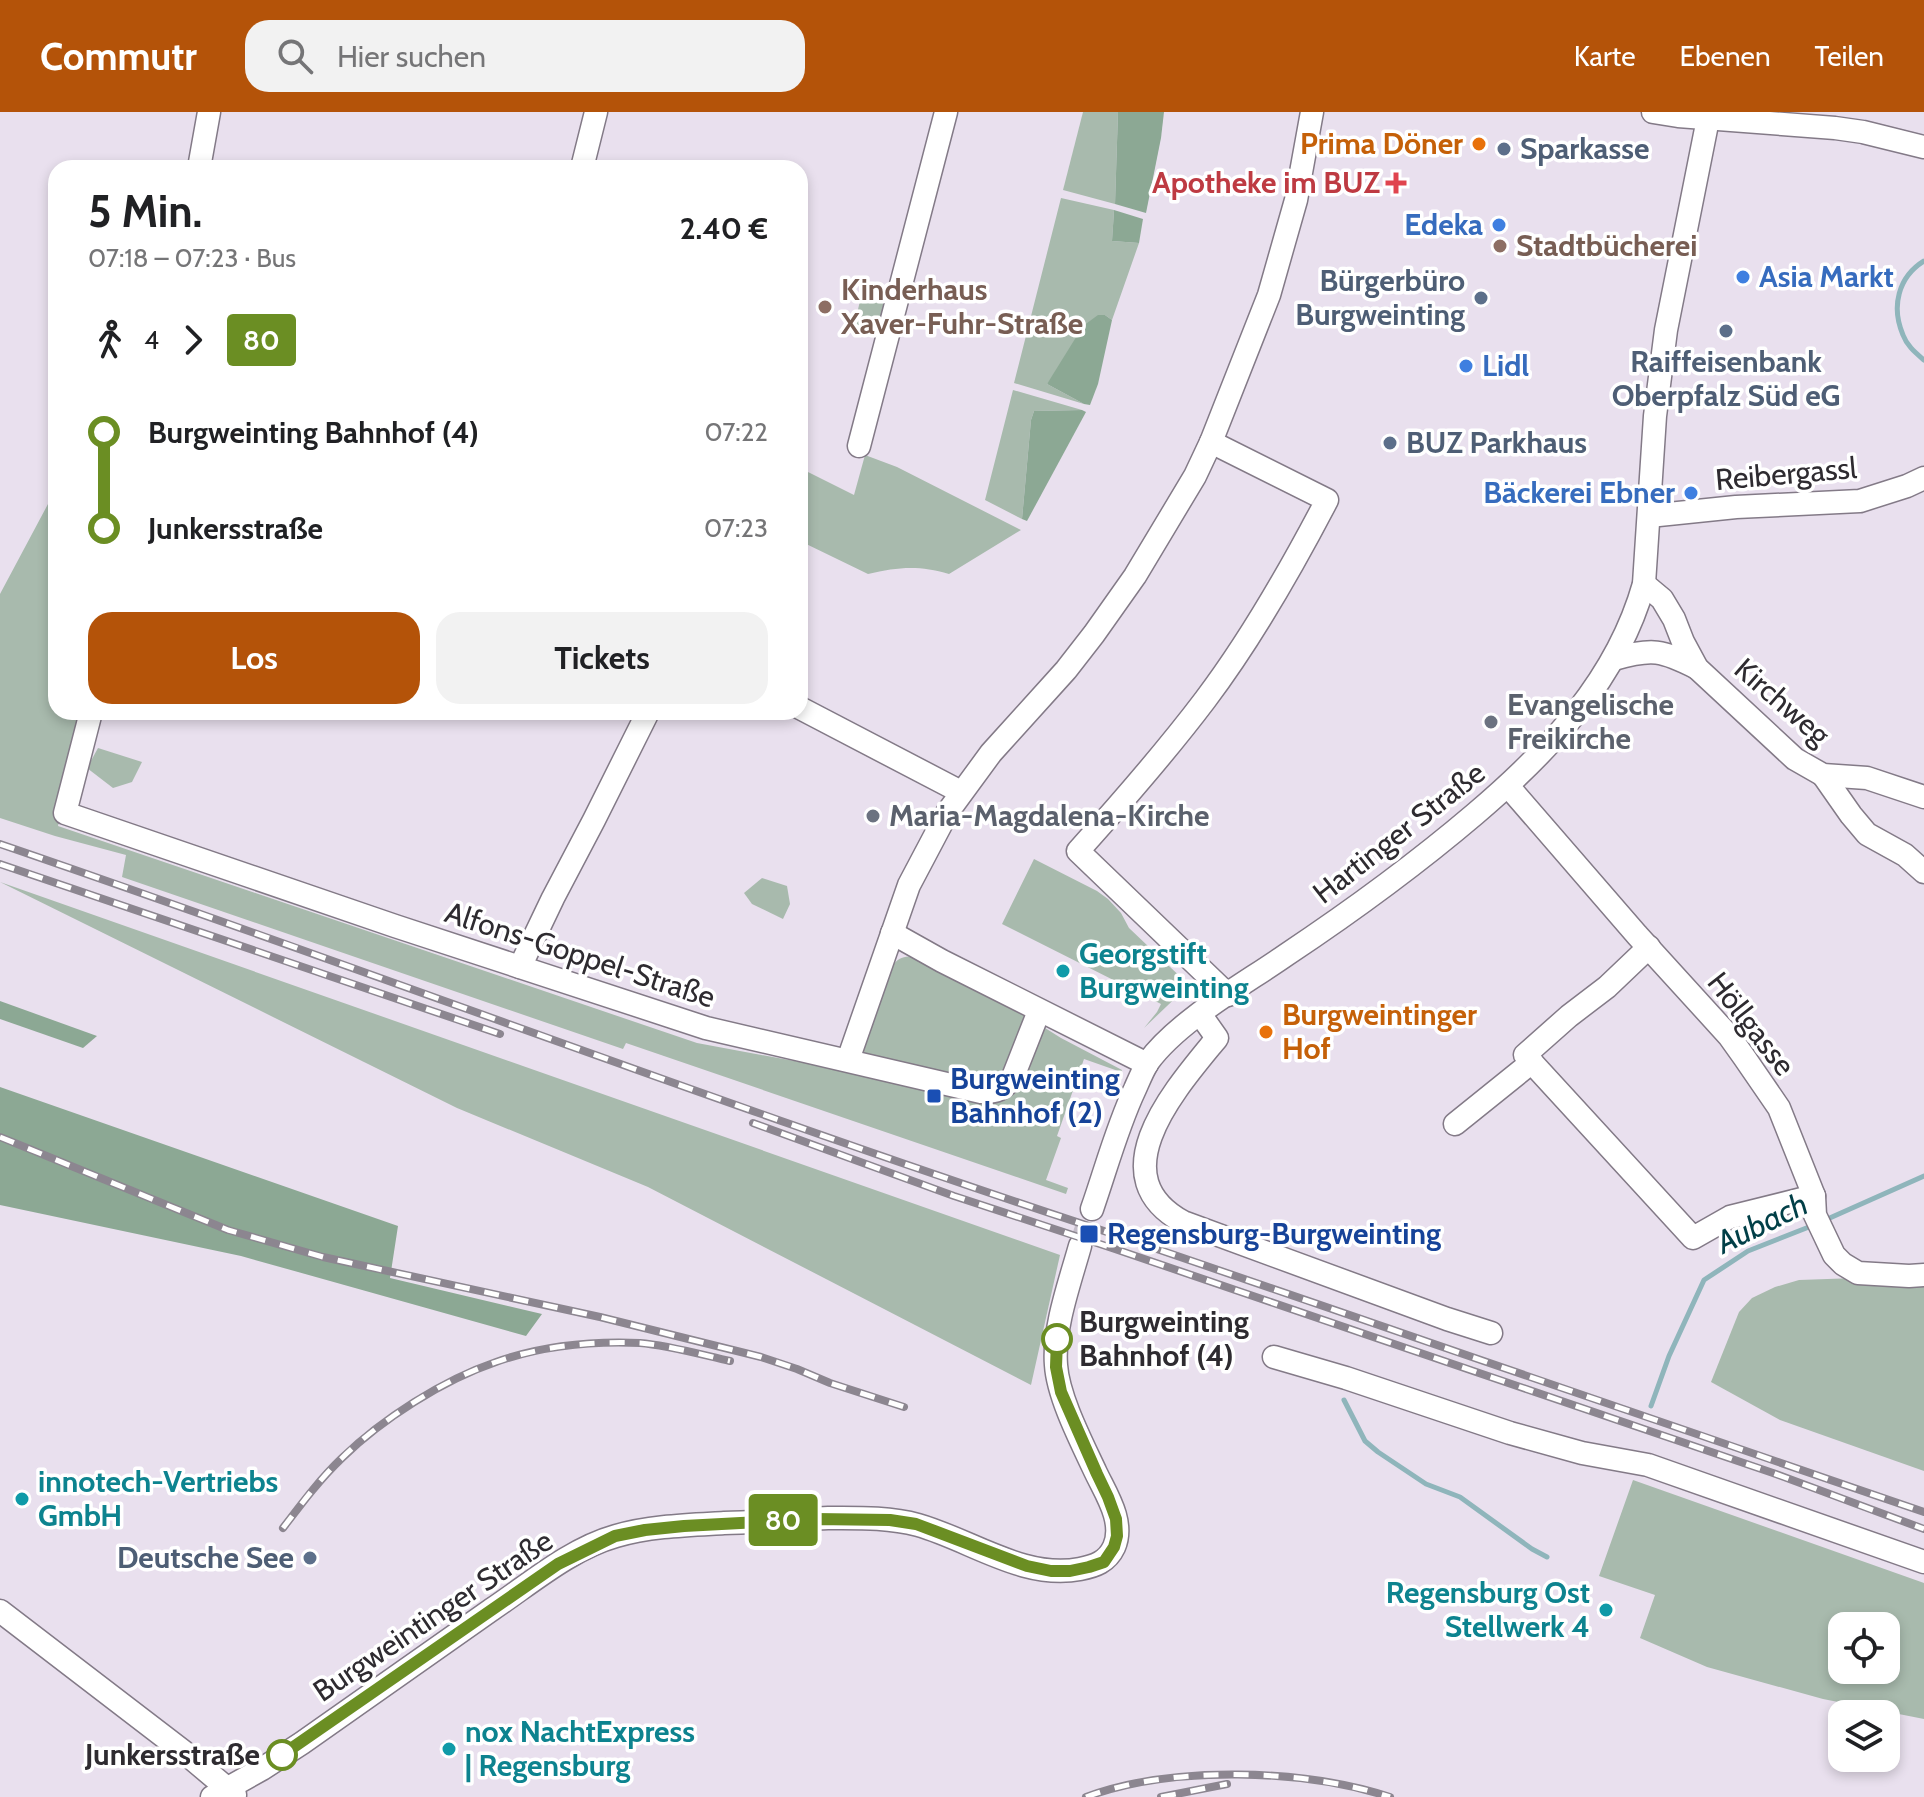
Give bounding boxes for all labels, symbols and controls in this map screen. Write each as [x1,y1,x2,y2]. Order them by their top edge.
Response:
search box [245,20,805,92]
text: Commutr [40,33,197,80]
icon: search [273,34,317,78]
text: Hier suchen [337,38,486,75]
text: Karte [1574,39,1636,73]
text: Ebenen [1680,39,1771,73]
text: Teilen [1815,39,1884,73]
place label: Prima Döner [1300,125,1463,162]
place label: Sparkasse [1520,130,1649,167]
marker: Prima Döner [1470,135,1488,153]
marker: Sparkasse [1495,140,1513,158]
place label: Apotheke im BUZ [1152,164,1381,201]
marker: Apotheke im BUZ [1387,174,1405,192]
text: 5 Min. [88,185,202,238]
place label: Edeka [1404,206,1483,243]
text: 2.40 € [680,210,768,247]
marker: Edeka [1490,216,1508,234]
place label: Stadtbücherei [1516,227,1697,264]
marker: Stadtbücherei [1491,237,1509,255]
text: 07:18 – 07:23 · Bus [88,242,296,274]
place label: Asia Markt [1759,258,1894,295]
place label: Bürgerbüro Burgweinting [1295,262,1465,333]
marker: Asia Markt [1734,268,1752,286]
place label: Kinderhaus Xaver-Fuhr-Straße [840,271,1083,342]
marker: Bürgerbüro Burgweinting [1472,289,1490,307]
marker: Kinderhaus Xaver-Fuhr-Straße [816,298,834,316]
icon: walk [88,318,132,362]
icon: forward [171,318,215,362]
marker: Raiffeisenbank Oberpfalz Süd eG [1717,322,1735,340]
text: 80 [243,323,280,357]
text: 4 [144,324,159,356]
place label: Raiffeisenbank Oberpfalz Süd eG [1612,343,1840,414]
place label: Lidl [1482,347,1529,384]
marker: Lidl [1457,357,1475,375]
text: Burgweinting Bahnhof (4) [148,414,479,451]
text: 07:22 [704,416,768,448]
place label: BUZ Parkhaus [1406,424,1587,461]
marker: BUZ Parkhaus [1381,434,1399,452]
street label: Reibergassl [1714,449,1858,498]
place label: Bäckerei Ebner [1483,474,1675,511]
marker: Bäckerei Ebner [1682,484,1700,502]
text: Junkersstraße [148,510,323,547]
text: 07:23 [704,512,768,544]
button: Los [88,612,420,704]
button: Tickets [436,612,768,704]
street label: Kirchweg [1727,650,1839,754]
place label: Evangelische Freikirche [1507,686,1674,757]
marker: Evangelische Freikirche [1482,713,1500,731]
street label: Hartinger Straße [1305,754,1492,911]
place label: Maria-Magdalena-Kirche [889,797,1209,834]
marker: Maria-Magdalena-Kirche [864,807,882,825]
street label: Alfons-Goppel-Straße [441,893,720,1016]
place label: Georgstift Burgweinting [1079,935,1249,1006]
marker: Georgstift Burgweinting [1054,962,1072,980]
street label: Höllgasse [1700,965,1803,1083]
place label: Burgweintinger Hof [1282,996,1477,1067]
marker: Burgweintinger Hof [1257,1023,1275,1041]
place label: Burgweinting Bahnhof (2) [950,1060,1120,1131]
marker: Burgweinting Bahnhof (2) [925,1087,943,1105]
water label: Aubach [1708,1184,1814,1262]
place label: Regensburg-Burgweinting [1107,1215,1441,1252]
marker: Regensburg-Burgweinting [1078,1223,1100,1245]
place label: Burgweinting Bahnhof (4) [1079,1303,1249,1374]
marker: Burgweinting Bahnhof (4) [1042,1324,1072,1354]
place label: innotech-Vertriebs GmbH [38,1463,278,1534]
marker: innotech-Vertriebs GmbH [13,1490,31,1508]
line badge: 80 [747,1494,819,1546]
text: 80 [765,1503,801,1537]
street label: Burgweintinger Straße [306,1522,559,1709]
place label: Deutsche See [117,1539,294,1576]
marker: Deutsche See [301,1549,319,1567]
place label: Regensburg Ost Stellwerk 4 [1386,1574,1590,1645]
marker: Regensburg Ost Stellwerk 4 [1597,1601,1615,1619]
map controls [1828,1612,1900,1772]
button: locate [1828,1612,1900,1684]
button: layers [1828,1700,1900,1772]
place label: nox NachtExpress | Regensburg [465,1713,695,1784]
place label: Junkersstraße [84,1736,260,1773]
marker: Junkersstraße [267,1740,297,1770]
marker: nox NachtExpress | Regensburg [440,1740,458,1758]

